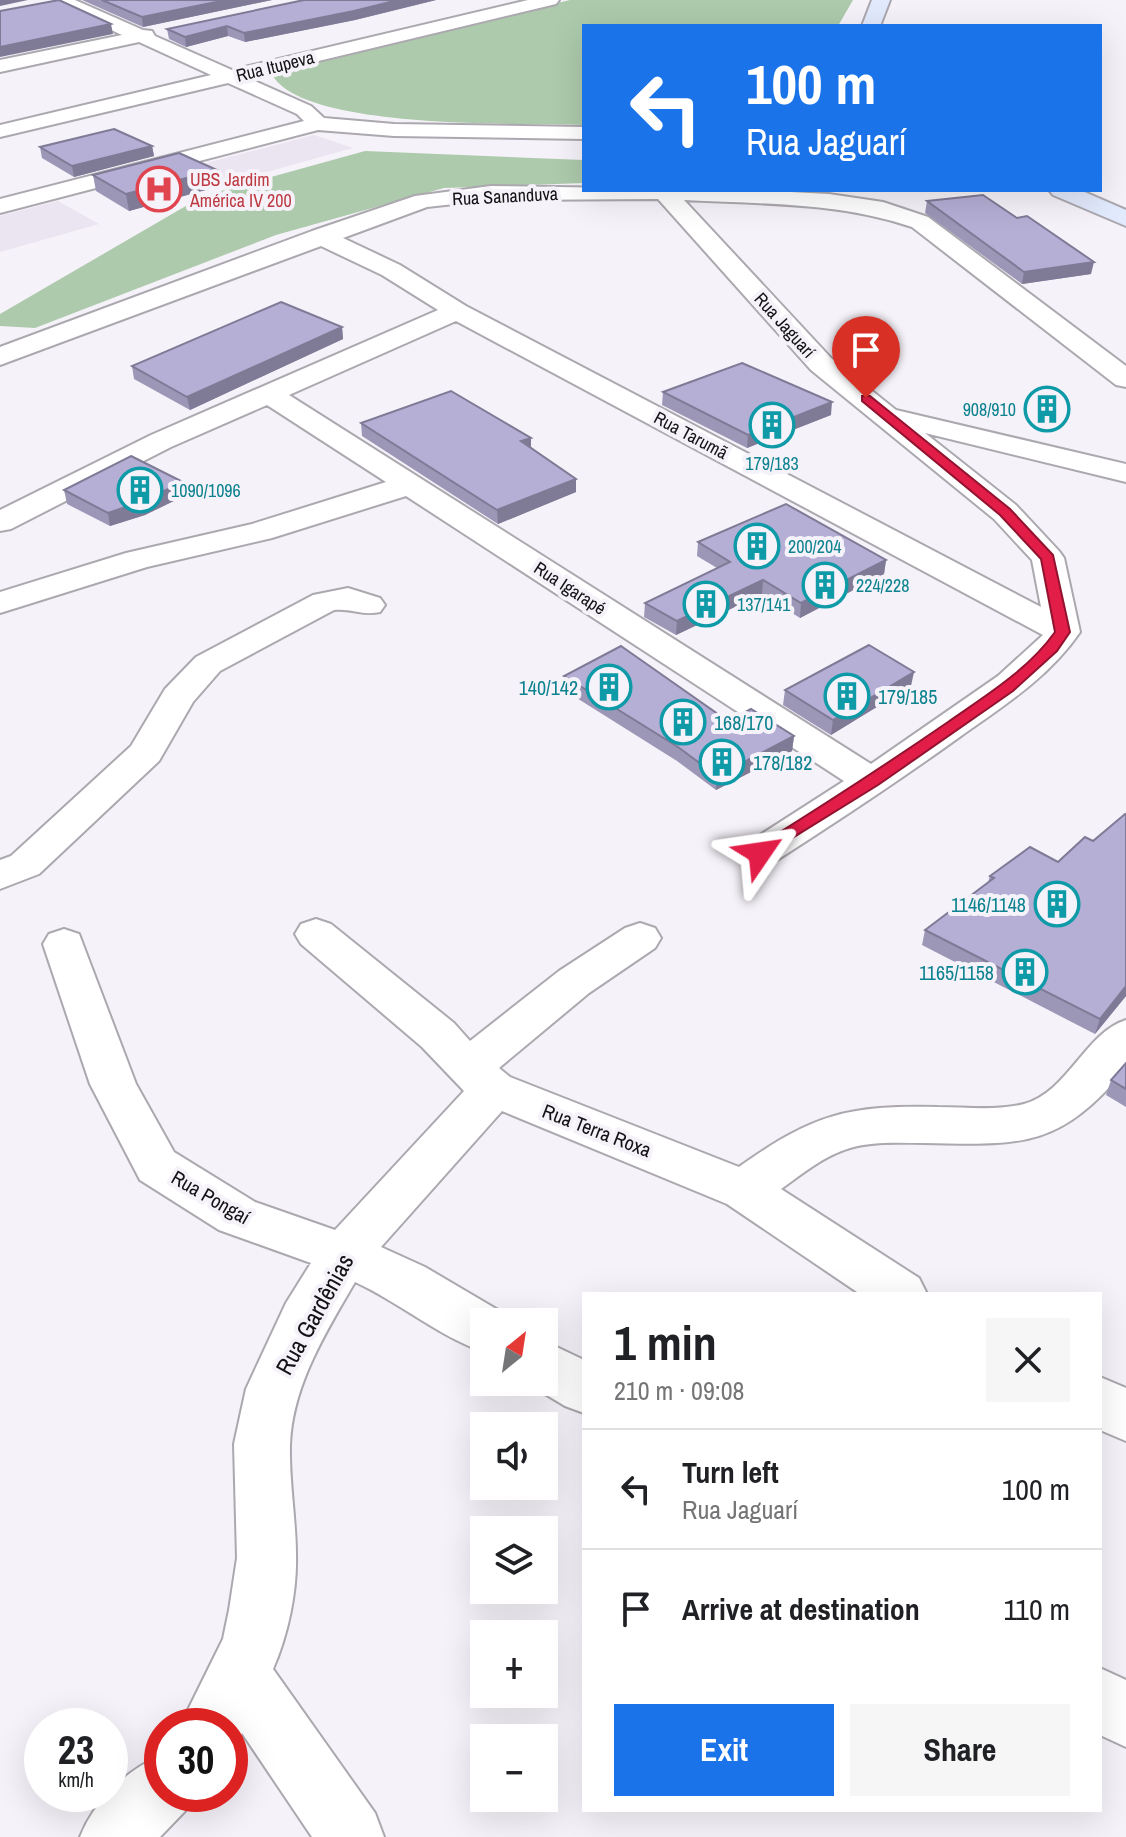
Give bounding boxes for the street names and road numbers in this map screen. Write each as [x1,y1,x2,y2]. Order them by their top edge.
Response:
street label: Rua Itupeva [233,44,317,88]
street label: Rua Sananduva [451,181,559,211]
street label: Rua Jaguarí [749,287,822,364]
street label: Rua Tarumã [650,405,732,465]
street label: Rua Igarapé [529,555,611,621]
street label: Rua Terra Roxa [539,1097,655,1163]
street label: Rua Pongaí [167,1164,256,1231]
street label: Rua Gardênias [268,1248,360,1380]

